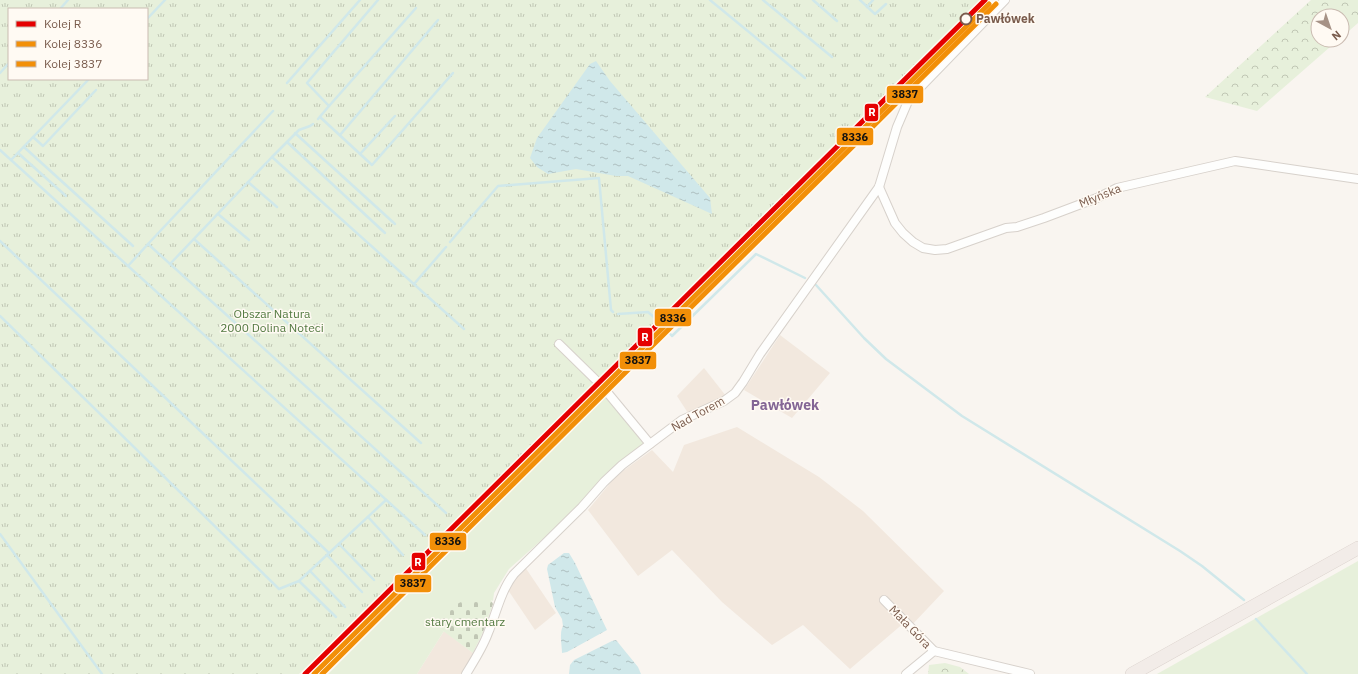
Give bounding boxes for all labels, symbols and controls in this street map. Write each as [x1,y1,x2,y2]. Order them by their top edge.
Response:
legend [8,8,148,80]
north arrow [1310,8,1350,48]
place label: Pawłówek [976,11,1035,26]
marker: Pawłówek [959,12,973,26]
text: Kolej R [44,16,82,31]
text: N [1329,28,1344,44]
text: Kolej 8336 [44,36,103,51]
text: Kolej 3837 [44,56,103,71]
line badge: 3837 [886,85,924,104]
text: 3837 [892,87,919,101]
line badge: R [864,103,879,122]
text: R [868,105,876,119]
line badge: 8336 [836,127,874,146]
text: 8336 [842,130,869,144]
street label: Młyńska [1076,180,1124,211]
park label: Obszar Natura 2000 Dolina Noteci [220,306,324,335]
line badge: 8336 [654,308,692,327]
text: 8336 [660,311,687,325]
line badge: R [637,327,653,347]
text: R [641,330,649,344]
line badge: 3837 [619,351,657,370]
text: 3837 [625,353,652,367]
street label: Nad Torem [668,393,727,434]
district label: Pawłówek [751,396,820,414]
line badge: 8336 [429,532,467,551]
text: 8336 [435,534,462,548]
line badge: R [411,552,426,571]
text: R [414,555,422,569]
line badge: 3837 [394,574,432,593]
text: 3837 [400,576,427,590]
street label: Mała Góra [886,602,935,652]
park label: stary cmentarz [425,614,506,629]

